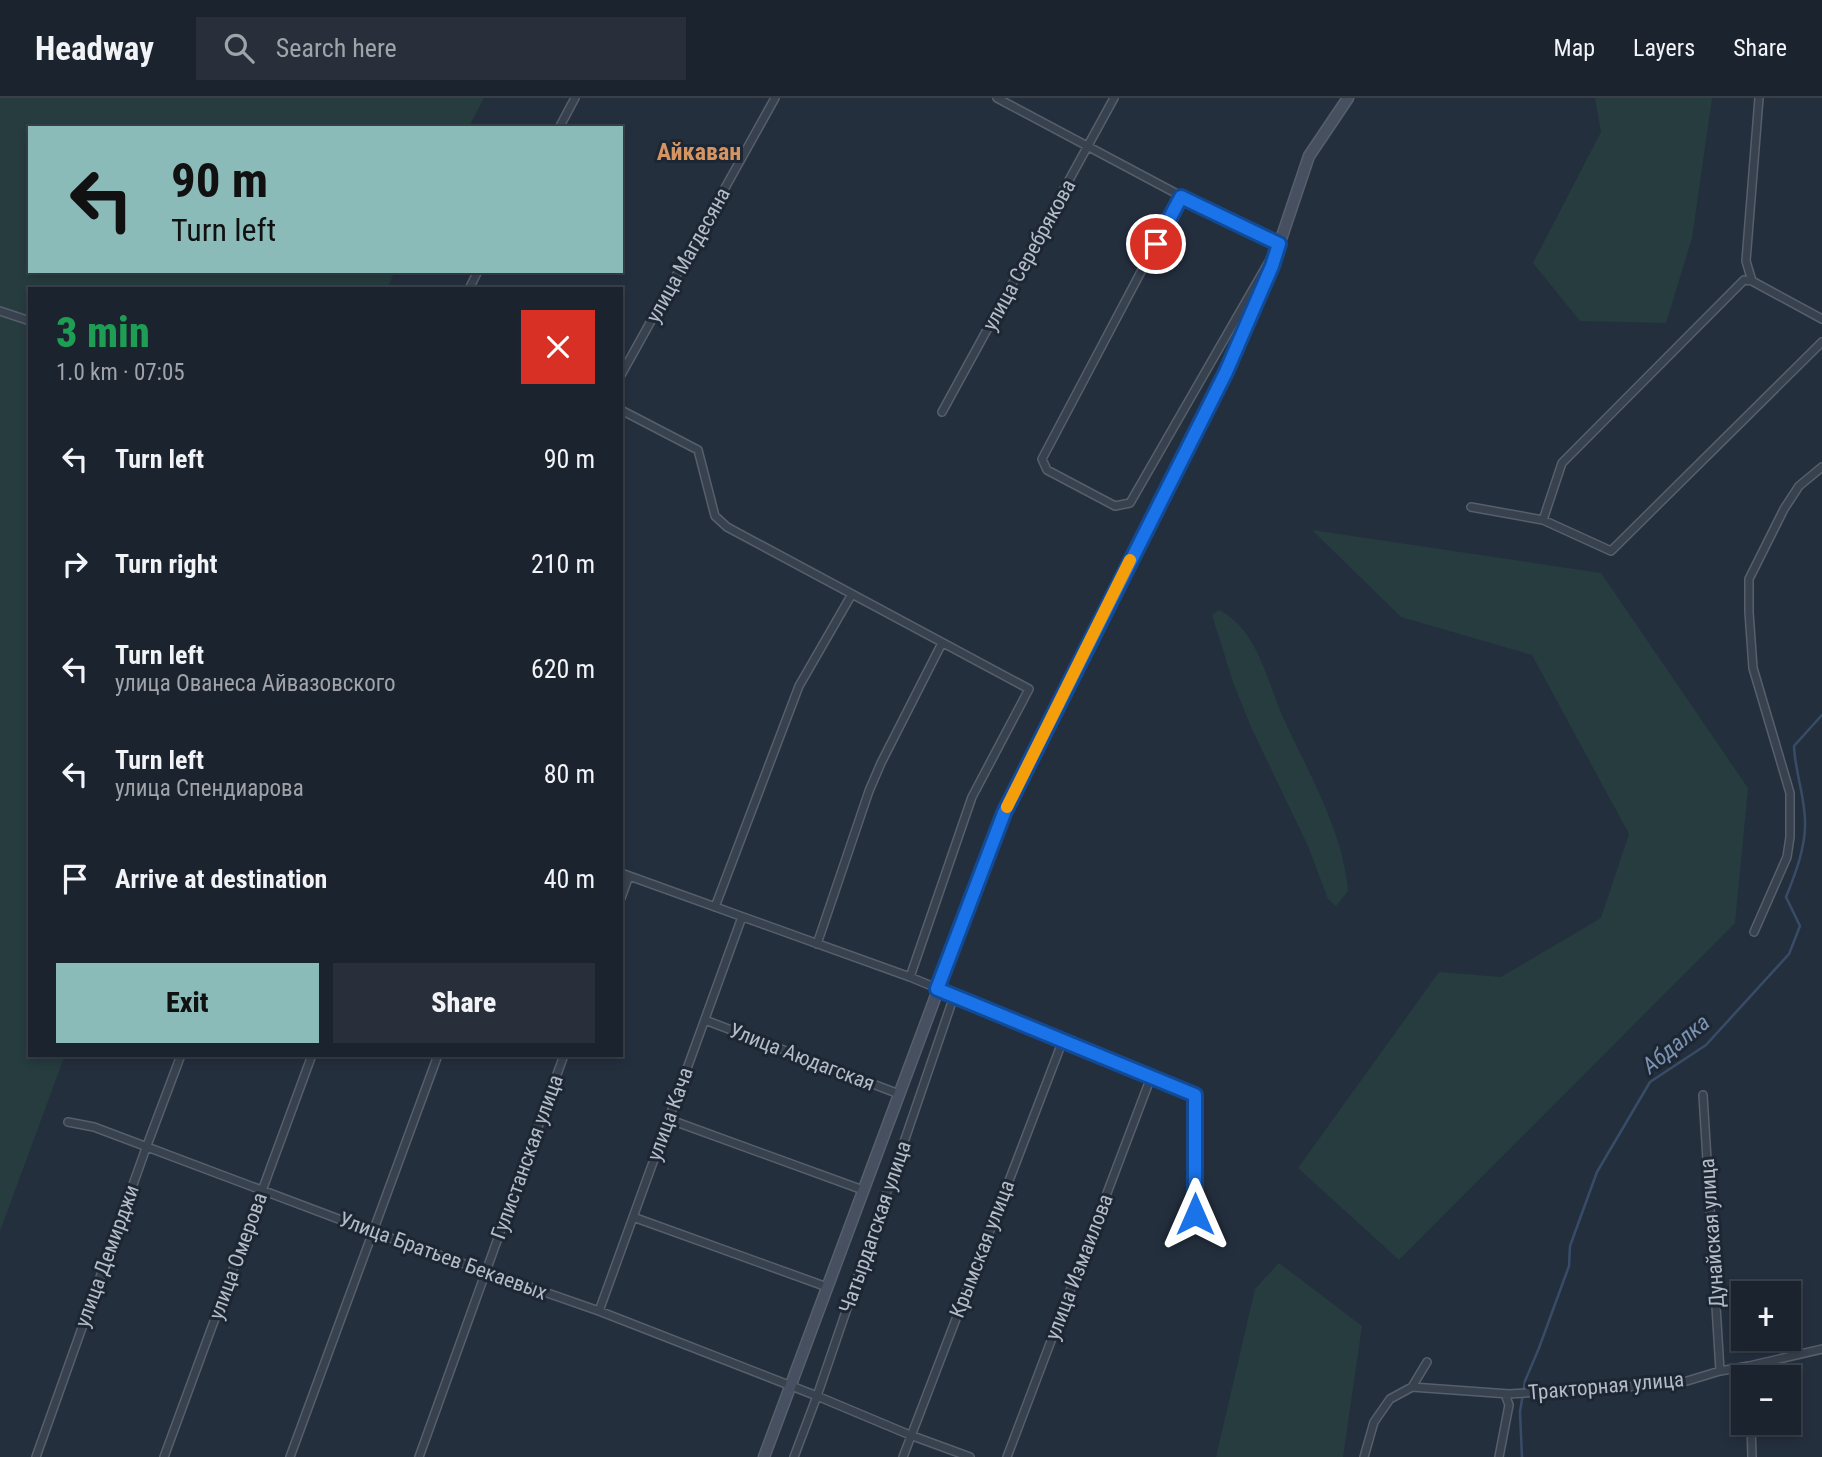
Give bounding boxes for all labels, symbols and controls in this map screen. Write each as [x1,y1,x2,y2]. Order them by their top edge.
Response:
search box [196,17,686,80]
text: Headway [35,29,154,68]
icon: search [220,29,258,67]
text: Search here [276,33,397,63]
text: Map [1554,34,1595,62]
text: Layers [1633,34,1695,62]
text: Share [1733,34,1787,62]
district label: Айкаван [657,138,741,166]
text: 90 m [171,152,268,209]
icon: left [56,154,147,245]
street label: улица Серебрякова [978,175,1080,335]
street label: улица Магдесяна [641,183,735,327]
text: Turn left [171,211,276,249]
pin [1126,214,1186,274]
icon: arrive [1137,225,1175,263]
text: 3 min [56,308,150,357]
button: close [521,310,595,384]
text: 1.0 km · 07:05 [56,359,185,386]
icon: left [56,440,94,478]
text: Turn left [115,444,204,474]
text: 90 m [544,444,595,474]
icon: right [56,545,94,583]
text: Turn right [115,549,217,579]
text: 210 m [531,549,595,579]
text: Turn left [115,640,204,670]
icon: left [56,650,94,688]
text: 620 m [531,654,595,684]
text: улица Ованеса Айвазовского [115,670,396,697]
text: Turn left [115,745,204,775]
icon: left [56,755,94,793]
text: 80 m [544,759,595,789]
text: улица Спендиарова [115,775,304,802]
icon: arrive [56,860,94,898]
text: Arrive at destination [115,864,327,894]
text: 40 m [544,864,595,894]
button: Exit [56,963,319,1043]
button: Share [333,963,595,1043]
water label: Абдалка [1636,1009,1715,1080]
street label: Улица Аюдагская [726,1018,878,1096]
street label: улица Кача [642,1064,698,1164]
street label: Гулистанская улица [486,1071,568,1243]
street label: Чатырдагская улица [834,1138,916,1316]
street label: Дунайская улица [1695,1158,1729,1308]
street label: Крымская улица [945,1177,1019,1321]
position arrow [1158,1177,1232,1251]
street label: улица Демирджи [70,1182,144,1330]
street label: улица Омерова [204,1189,272,1323]
street label: улица Измаилова [1040,1191,1118,1343]
street label: Улица Братьев Бекаевых [336,1207,550,1305]
map controls [1731,1281,1801,1435]
button: + [1731,1281,1801,1351]
button: − [1731,1365,1801,1435]
street label: Тракторная улица [1527,1367,1685,1405]

